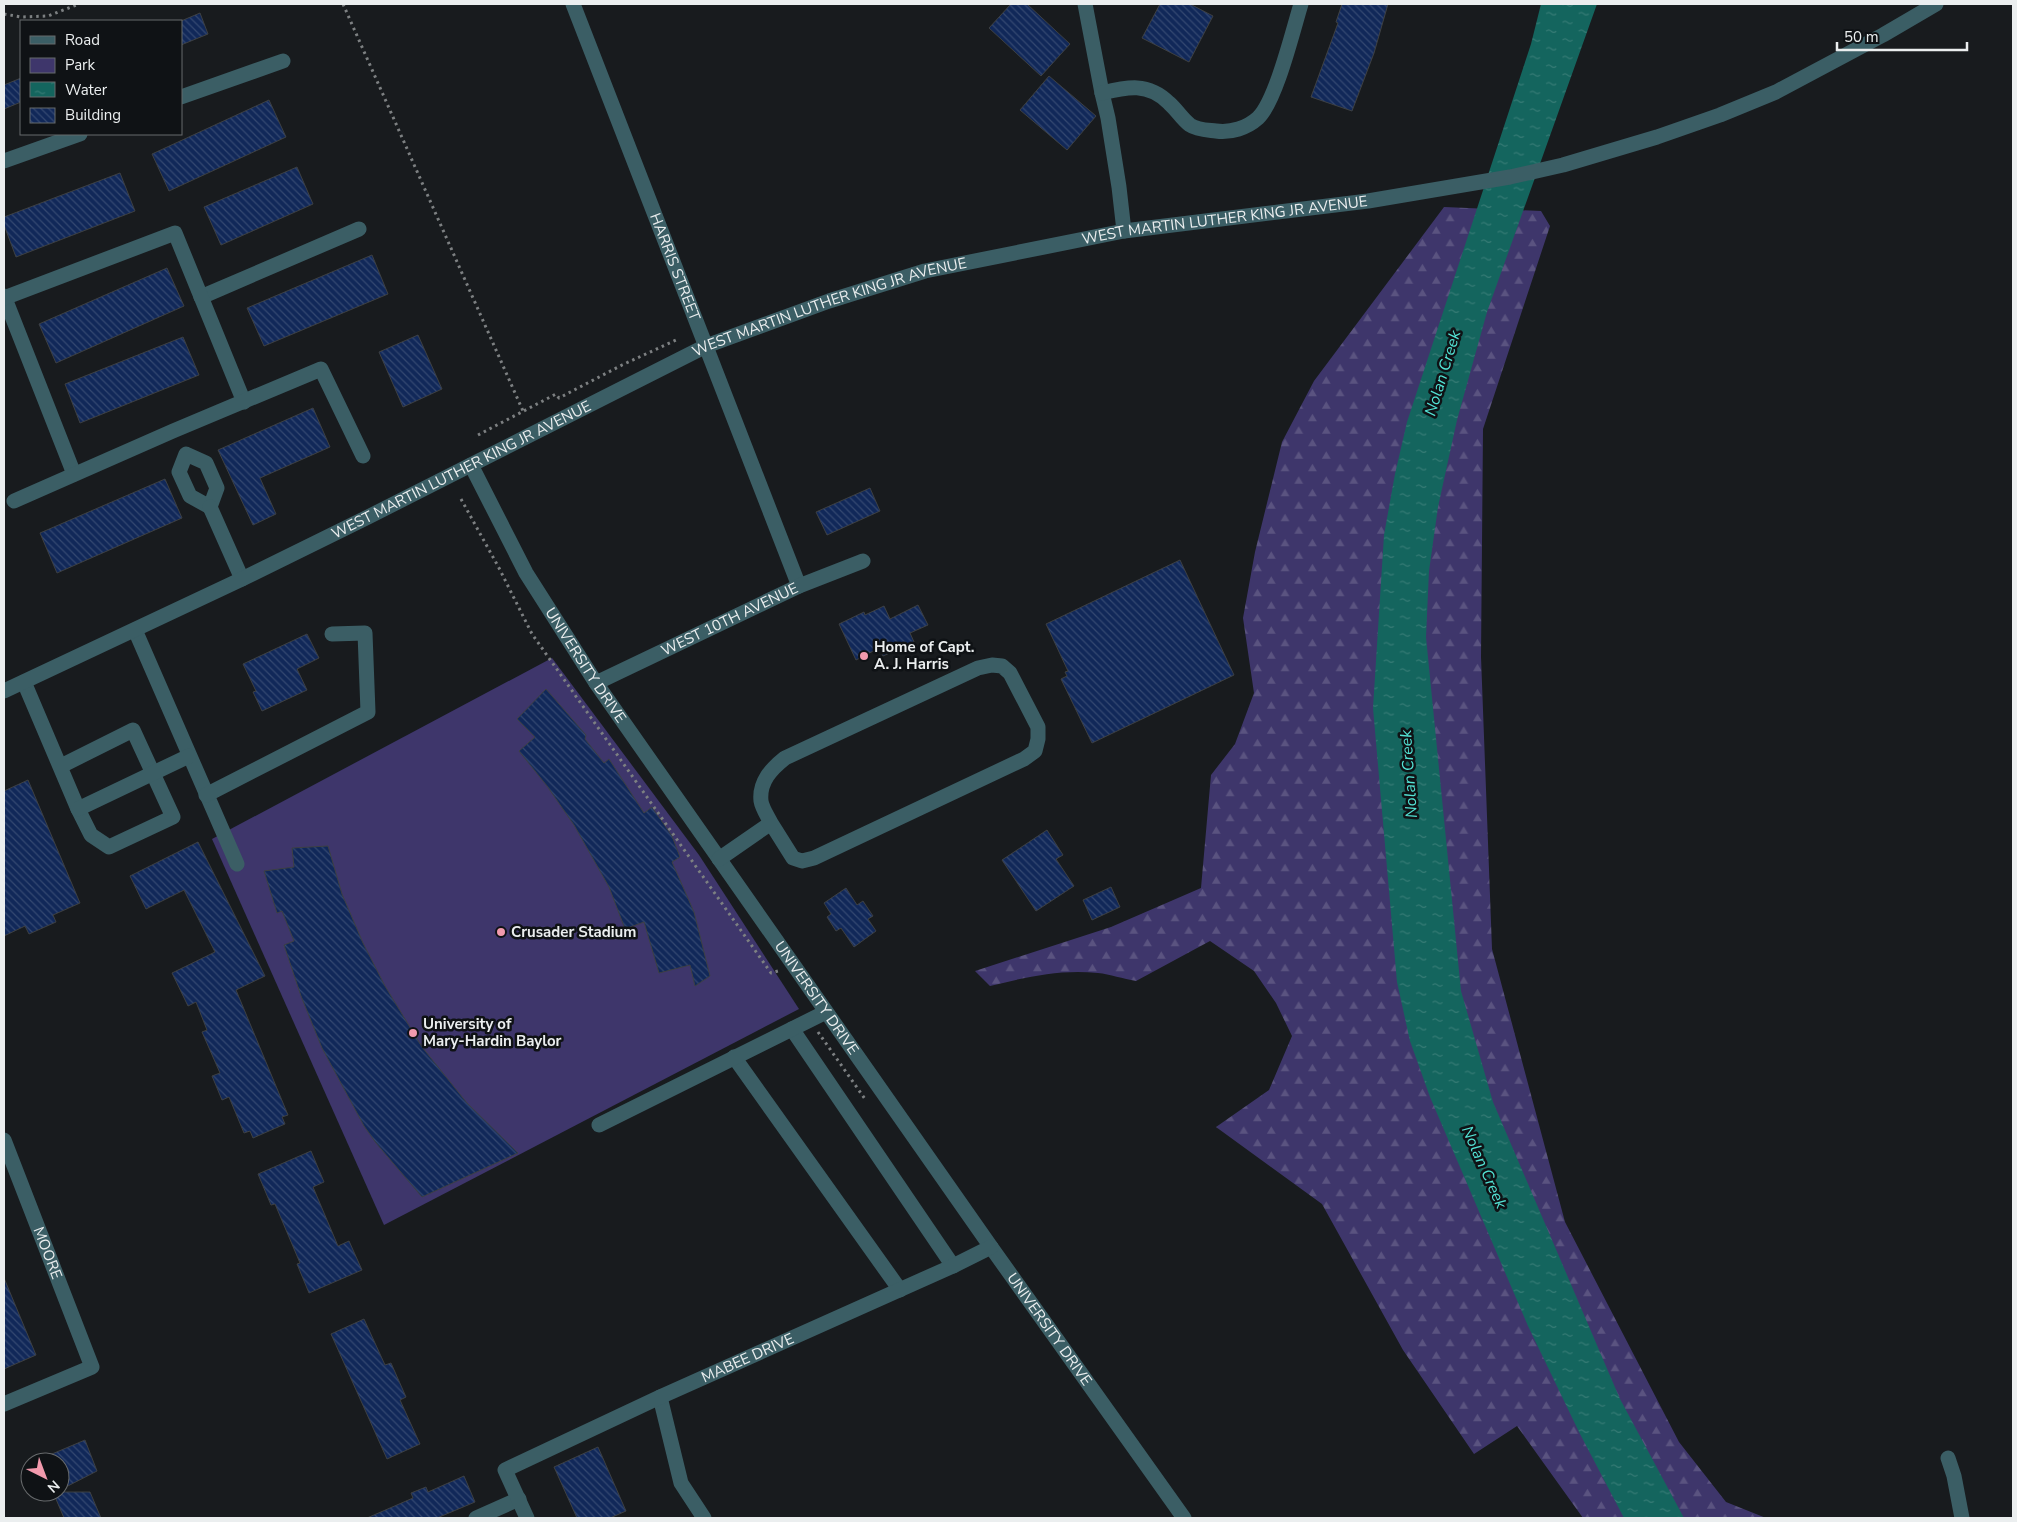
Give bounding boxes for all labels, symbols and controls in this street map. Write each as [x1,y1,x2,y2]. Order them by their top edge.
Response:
legend [20,20,182,135]
scale bar [1837,20,1967,52]
text: 50 m [1844,27,1879,47]
text: Road [65,30,100,50]
text: Park [65,55,95,75]
text: Water [65,80,108,100]
text: Building [65,105,121,125]
street label: WEST MARTIN LUTHER KING JR AVENUE [1080,191,1369,249]
street label: HARRIS STREET [645,210,705,324]
street label: WEST MARTIN LUTHER KING JR AVENUE [689,253,968,361]
water label: Nolan Creek [1419,327,1467,419]
street label: WEST MARTIN LUTHER KING JR AVENUE [328,396,594,543]
street label: WEST 10TH AVENUE [658,578,801,660]
street label: UNIVERSITY DRIVE [540,604,631,727]
place label: Home of Capt. A. J. Harris [874,637,974,674]
marker: Home of Capt. A. J. Harris [858,650,870,662]
water label: Nolan Creek [1395,728,1423,819]
place label: Crusader Stadium [511,922,636,942]
marker: Crusader Stadium [495,926,507,938]
street label: UNIVERSITY DRIVE [770,937,863,1059]
place label: University of Mary-Hardin Baylor [423,1014,562,1051]
marker: University of Mary-Hardin Baylor [407,1027,419,1039]
water label: Nolan Creek [1456,1122,1513,1213]
street label: MOORE [29,1224,67,1282]
street label: UNIVERSITY DRIVE [1002,1269,1097,1390]
street label: MABEE DRIVE [698,1328,797,1387]
north arrow [20,1452,70,1502]
text: N [43,1476,64,1497]

